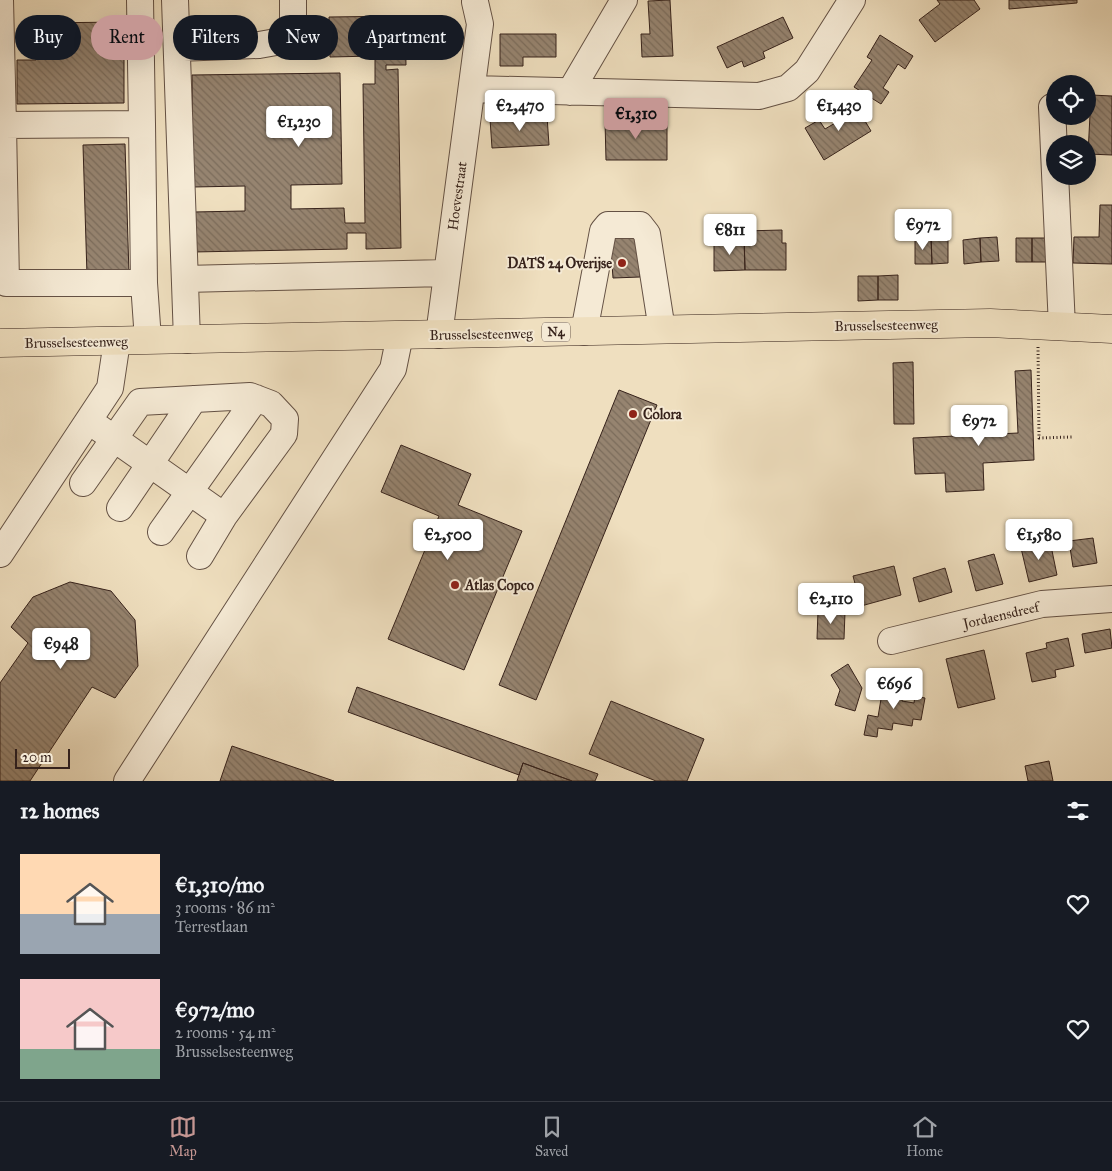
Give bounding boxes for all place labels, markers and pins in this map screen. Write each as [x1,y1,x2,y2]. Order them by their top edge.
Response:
pin: €2,470 [479,90,561,132]
pin: €1,430 [798,90,880,132]
pin: €1,310 [595,98,677,140]
pin: €1,230 [258,106,340,148]
pin: €972 [893,208,953,251]
pin: €811 [700,214,760,256]
place label: DATS 24 Overijse [507,255,612,273]
marker: DATS 24 Overijse [616,257,628,269]
pin: €972 [949,404,1009,447]
place label: Colora [643,406,683,423]
marker: Colora [627,408,639,420]
pin: €2,500 [407,518,489,561]
pin: €1,580 [998,518,1080,561]
place label: Atlas Copco [464,577,534,595]
marker: Atlas Copco [449,579,461,591]
pin: €2,110 [790,582,872,625]
pin: €948 [31,628,91,670]
pin: €696 [864,668,924,710]

